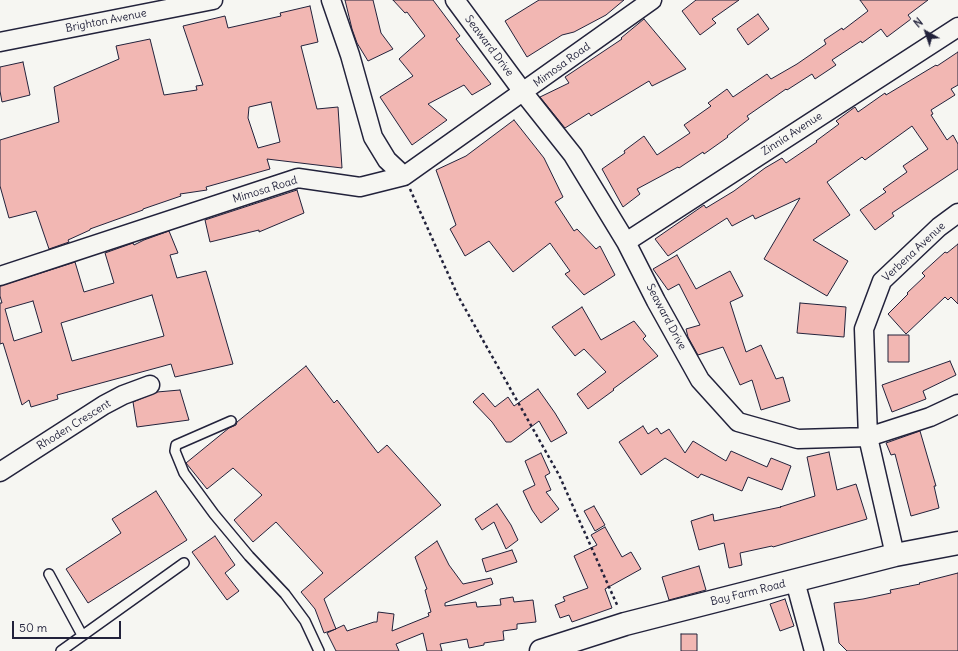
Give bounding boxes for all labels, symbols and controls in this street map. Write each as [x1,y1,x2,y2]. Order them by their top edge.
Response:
street label: Brighton Avenue [64,7,148,35]
north arrow [906,12,946,52]
street label: Seaward Drive [462,13,516,79]
text: N [911,15,926,31]
street label: Mimosa Road [531,40,593,90]
street label: Zinnia Avenue [759,109,825,159]
street label: Mimosa Road [231,174,299,206]
street label: Verbena Avenue [880,220,948,284]
street label: Seaward Drive [643,282,689,352]
street label: Rhoden Crescent [35,397,113,453]
street label: Bay Farm Road [709,577,787,609]
scale bar [14,613,123,639]
text: 50 m [19,620,47,635]

